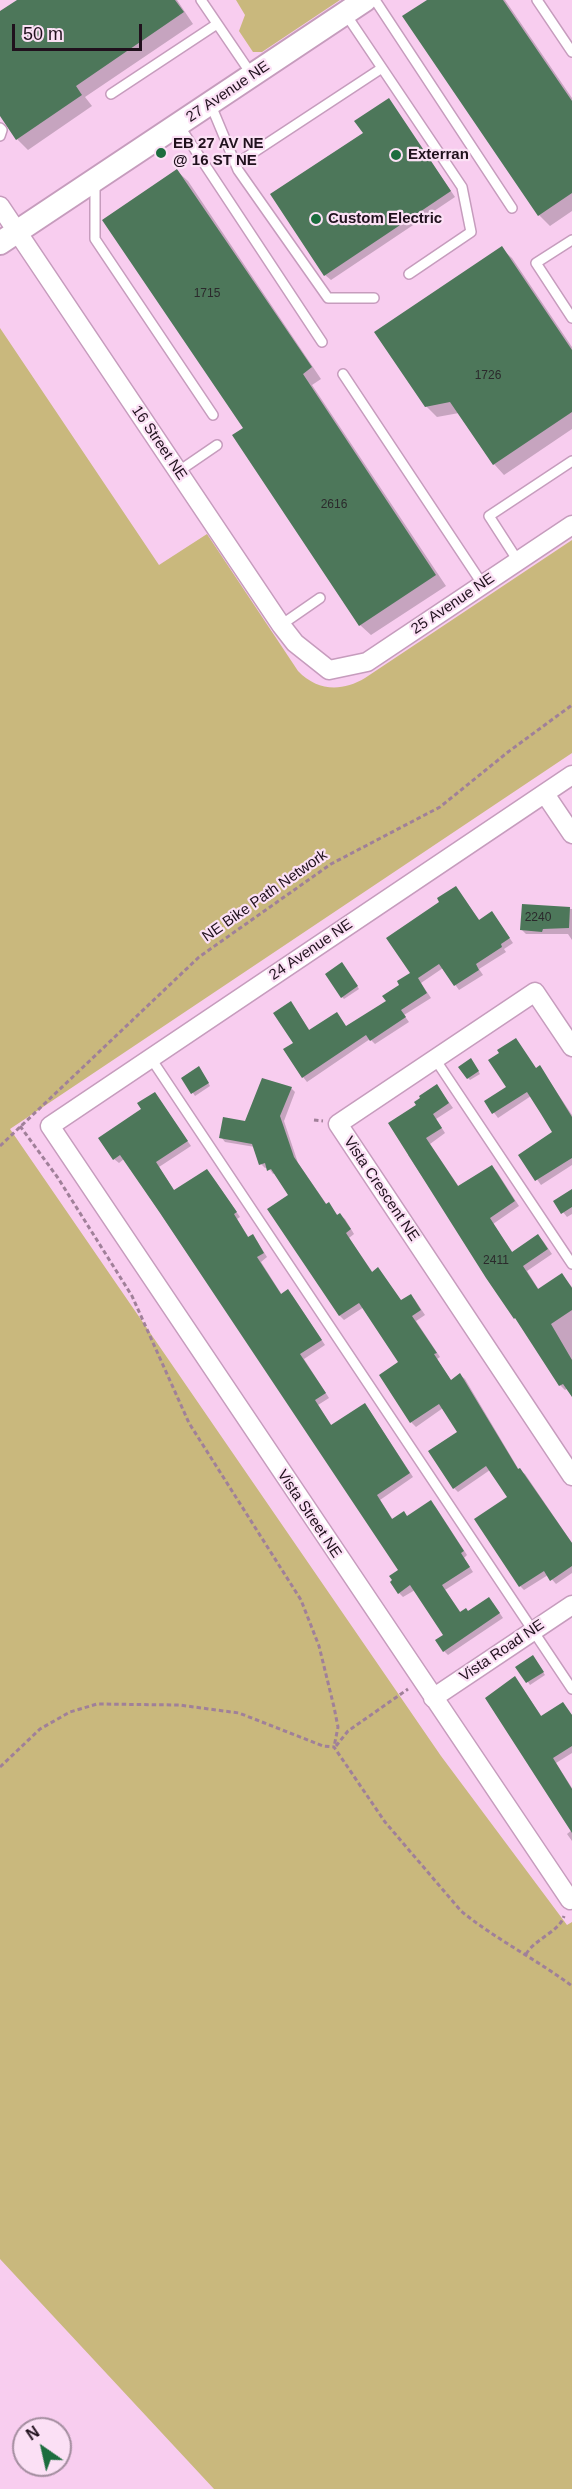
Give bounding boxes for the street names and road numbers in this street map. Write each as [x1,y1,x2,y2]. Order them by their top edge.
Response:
street label: 27 Avenue NE [183,58,273,126]
street label: 16 Street NE [128,402,190,484]
street label: 25 Avenue NE [408,570,498,638]
street label: NE Bike Path Network [199,846,331,946]
street label: 24 Avenue NE [266,916,356,984]
street label: Vista Crescent NE [339,1133,423,1245]
street label: Vista Street NE [273,1467,345,1561]
street label: Vista Road NE [456,1616,548,1686]

